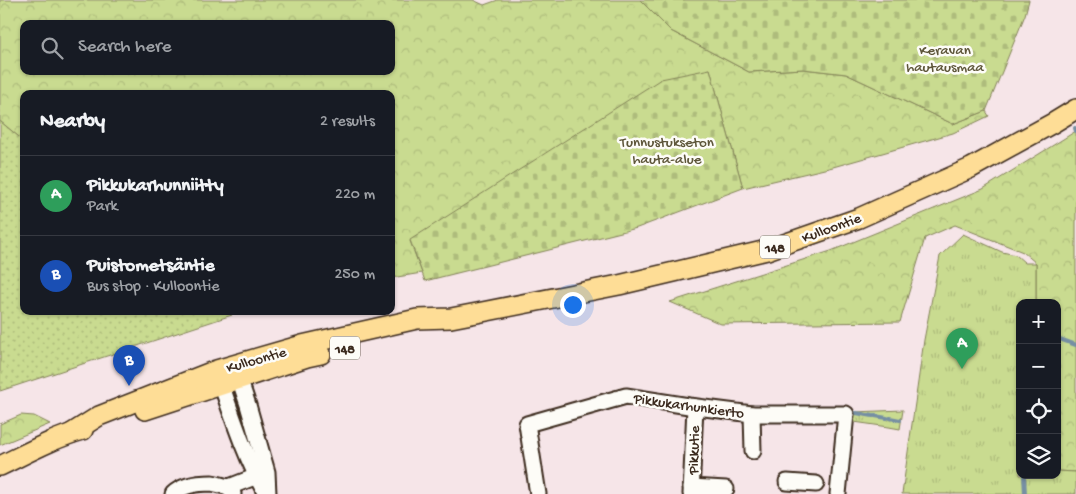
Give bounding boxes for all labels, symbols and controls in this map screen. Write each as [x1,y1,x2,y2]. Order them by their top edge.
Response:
search box [20,20,395,75]
icon: search [38,34,66,62]
text: Search here [78,36,172,59]
park label: Keravan hautausmaa [906,42,985,77]
text: Nearby [40,110,105,135]
text: 2 results [320,113,375,132]
park label: Tunnustukseton hauta-alue [619,134,714,169]
text: Pikkukarhunniitty [87,175,223,198]
text: A [51,186,61,205]
text: 220 m [335,186,375,205]
text: Park [87,198,118,217]
street label: Kulloontie [800,210,864,248]
road number: 148 [760,236,790,258]
text: Puistometsäntie [87,255,214,278]
text: B [52,266,60,285]
text: 250 m [335,266,375,285]
text: Bus stop · Kulloontie [87,278,219,297]
your location [560,292,586,318]
map controls [1016,299,1061,479]
button: + [1016,299,1061,344]
pin: A [946,328,978,369]
road number: 148 [330,336,360,359]
street label: Kulloontie [224,344,289,378]
button: − [1016,344,1061,389]
pin: B [113,345,145,386]
button: locate [1016,389,1061,434]
street label: Pikkukarhunkierto [631,390,745,424]
street label: Pikkutie [685,425,705,476]
button: layers [1016,434,1061,479]

